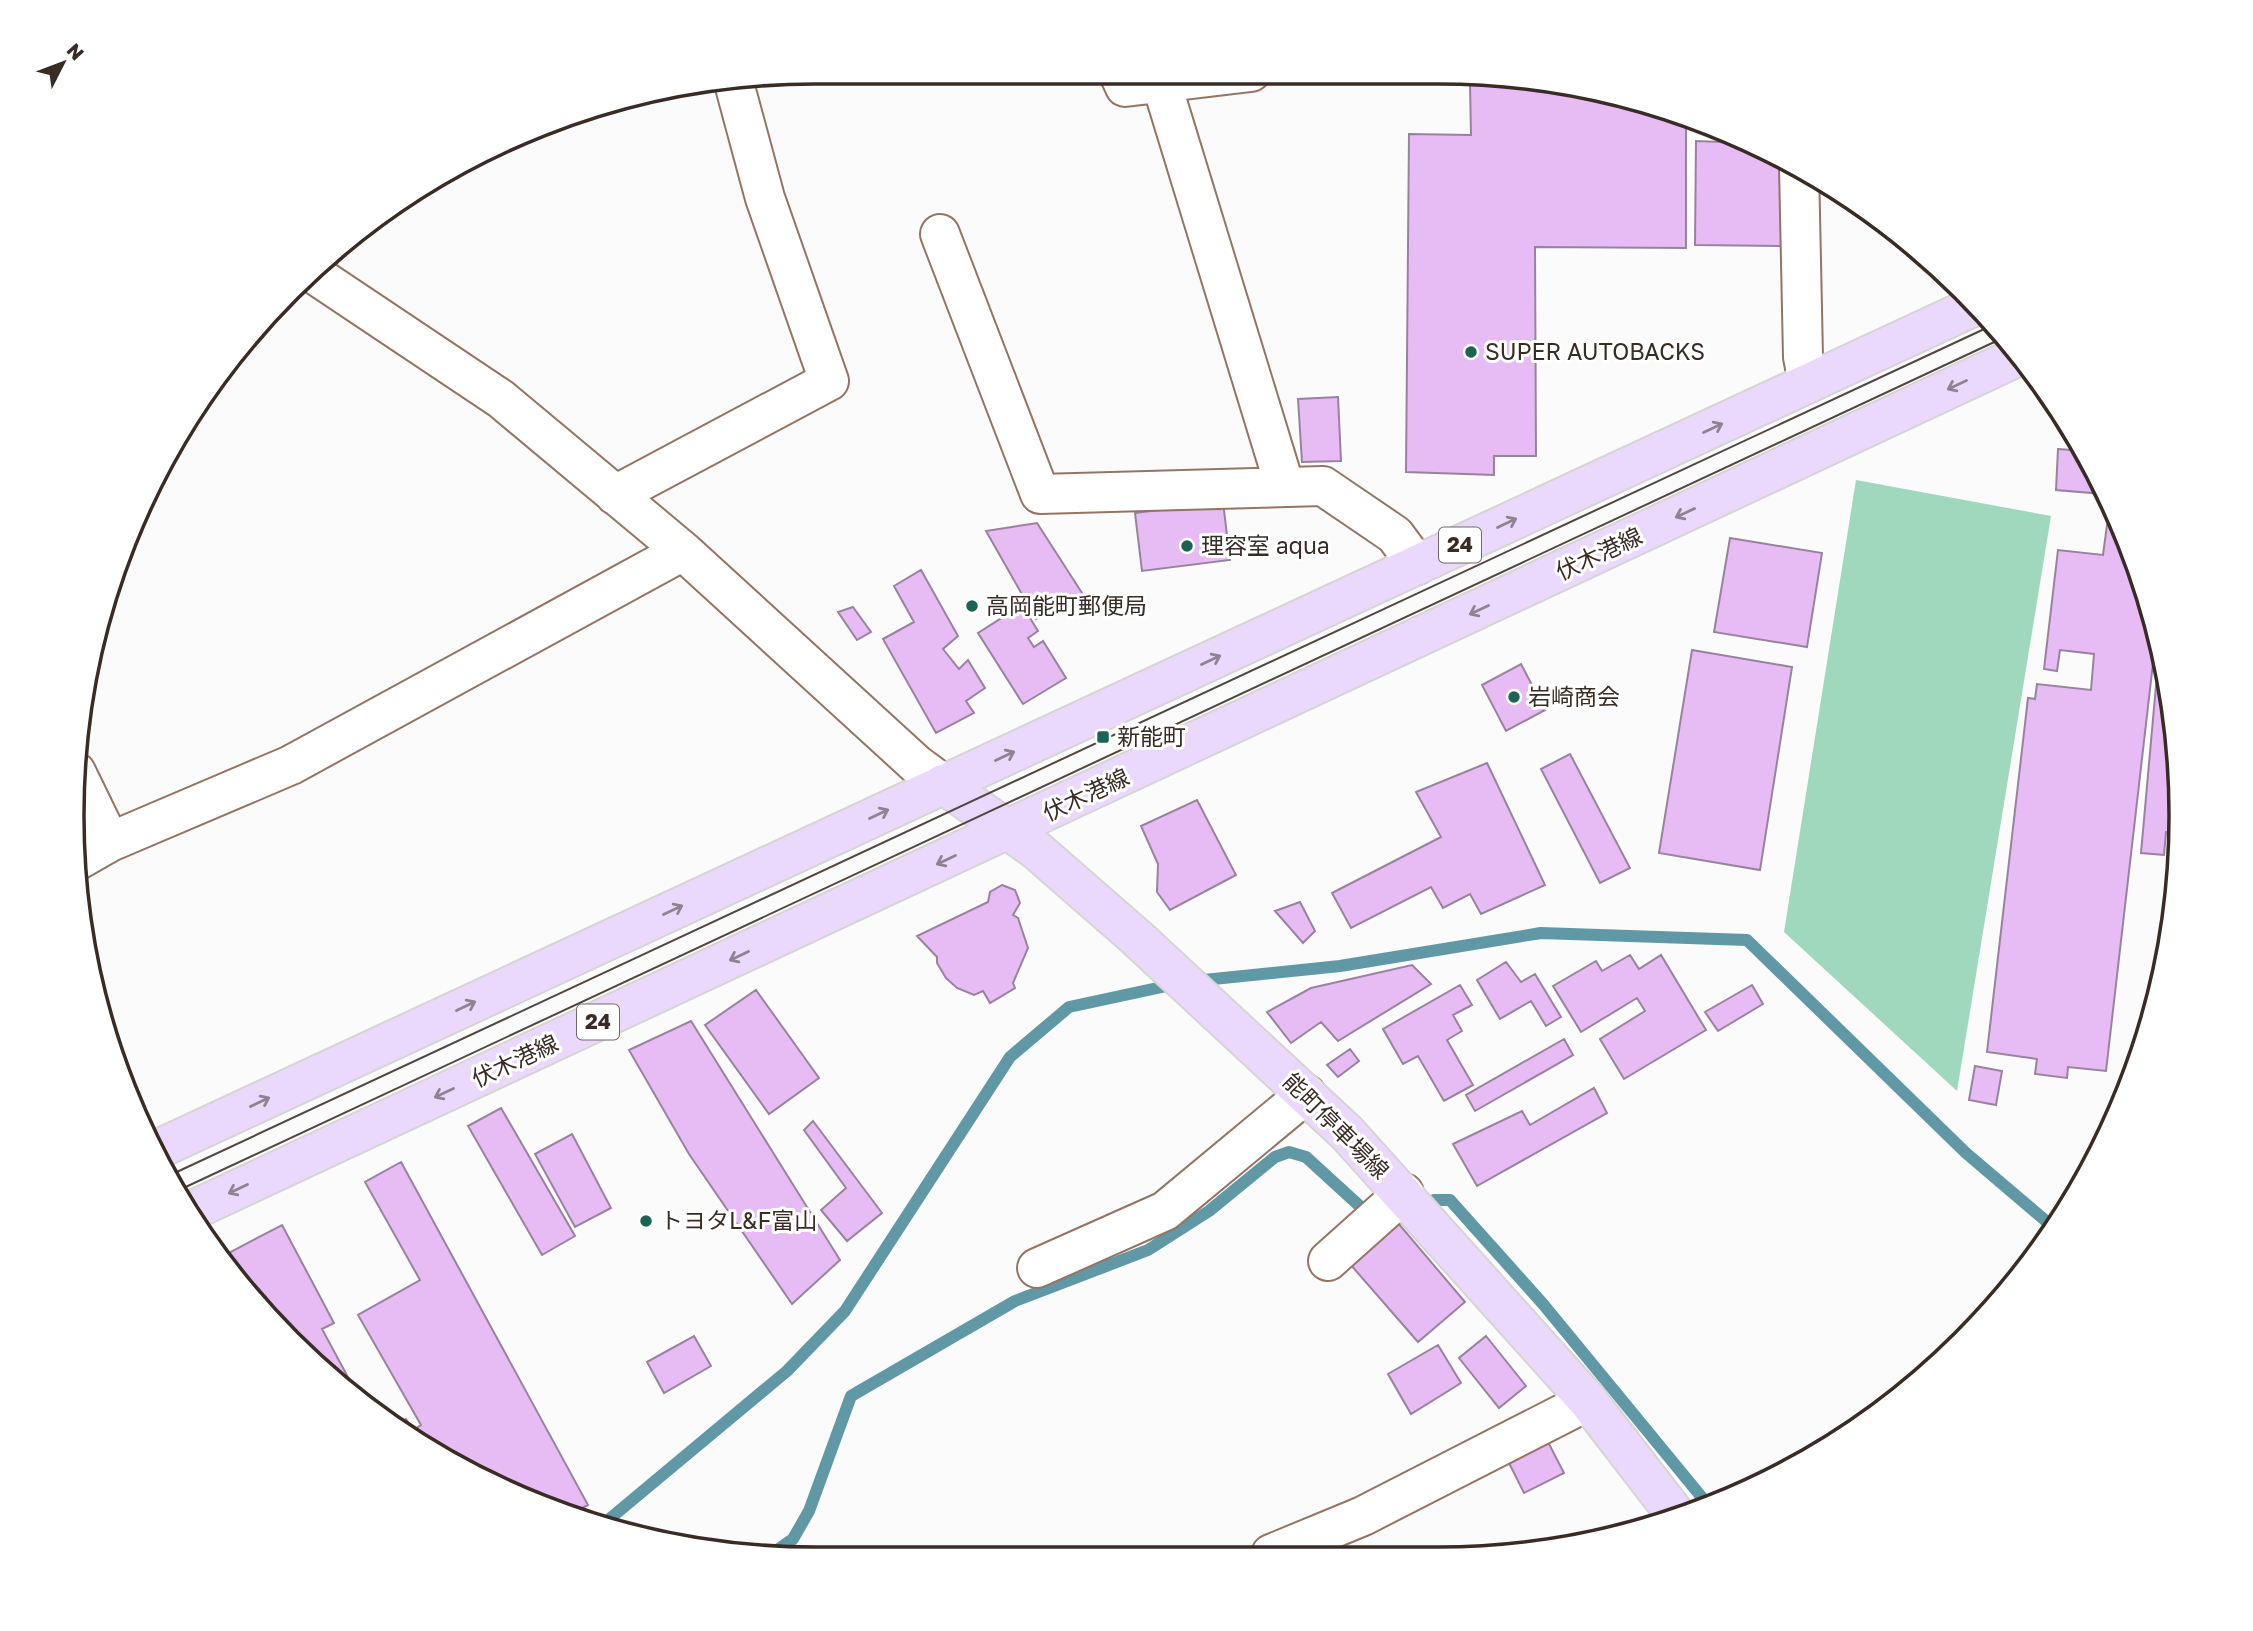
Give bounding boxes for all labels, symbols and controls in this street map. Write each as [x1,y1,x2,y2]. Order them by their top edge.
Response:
north arrow [28,28,98,98]
text: N [63,38,89,64]
place label: SUPER AUTOBACKS [1485,337,1705,365]
marker: SUPER AUTOBACKS [1463,344,1479,360]
one-way arrow [1947,379,1968,392]
one-way arrow [1702,420,1723,434]
one-way arrow [1675,507,1696,520]
one-way arrow [1495,516,1517,529]
street label: 伏木港線 [1551,521,1646,585]
road number: 24 [1439,528,1481,562]
place label: 理容室 aqua [1201,531,1330,559]
marker: 理容室 aqua [1179,538,1195,554]
place label: 高岡能町郵便局 [986,591,1147,619]
marker: 高岡能町郵便局 [964,598,980,614]
one-way arrow [1469,604,1490,617]
one-way arrow [1200,653,1221,666]
place label: 岩崎商会 [1528,682,1620,710]
marker: 岩崎商会 [1506,689,1522,705]
place label: 新能町 [1117,722,1186,750]
marker: 新能町 [1095,729,1111,745]
one-way arrow [994,749,1015,762]
street label: 伏木港線 [1038,762,1133,826]
one-way arrow [868,807,889,820]
one-way arrow [935,854,957,867]
one-way arrow [661,903,683,916]
one-way arrow [729,950,750,963]
one-way arrow [455,999,476,1012]
road number: 24 [577,1004,619,1040]
street label: 伏木港線 [467,1028,562,1092]
street label: 能町停車場線 [1278,1067,1395,1184]
one-way arrow [434,1087,455,1101]
one-way arrow [249,1095,270,1108]
one-way arrow [228,1183,249,1197]
place label: トヨタL&F富山 [660,1206,817,1234]
marker: トヨタL&F富山 [638,1213,654,1229]

